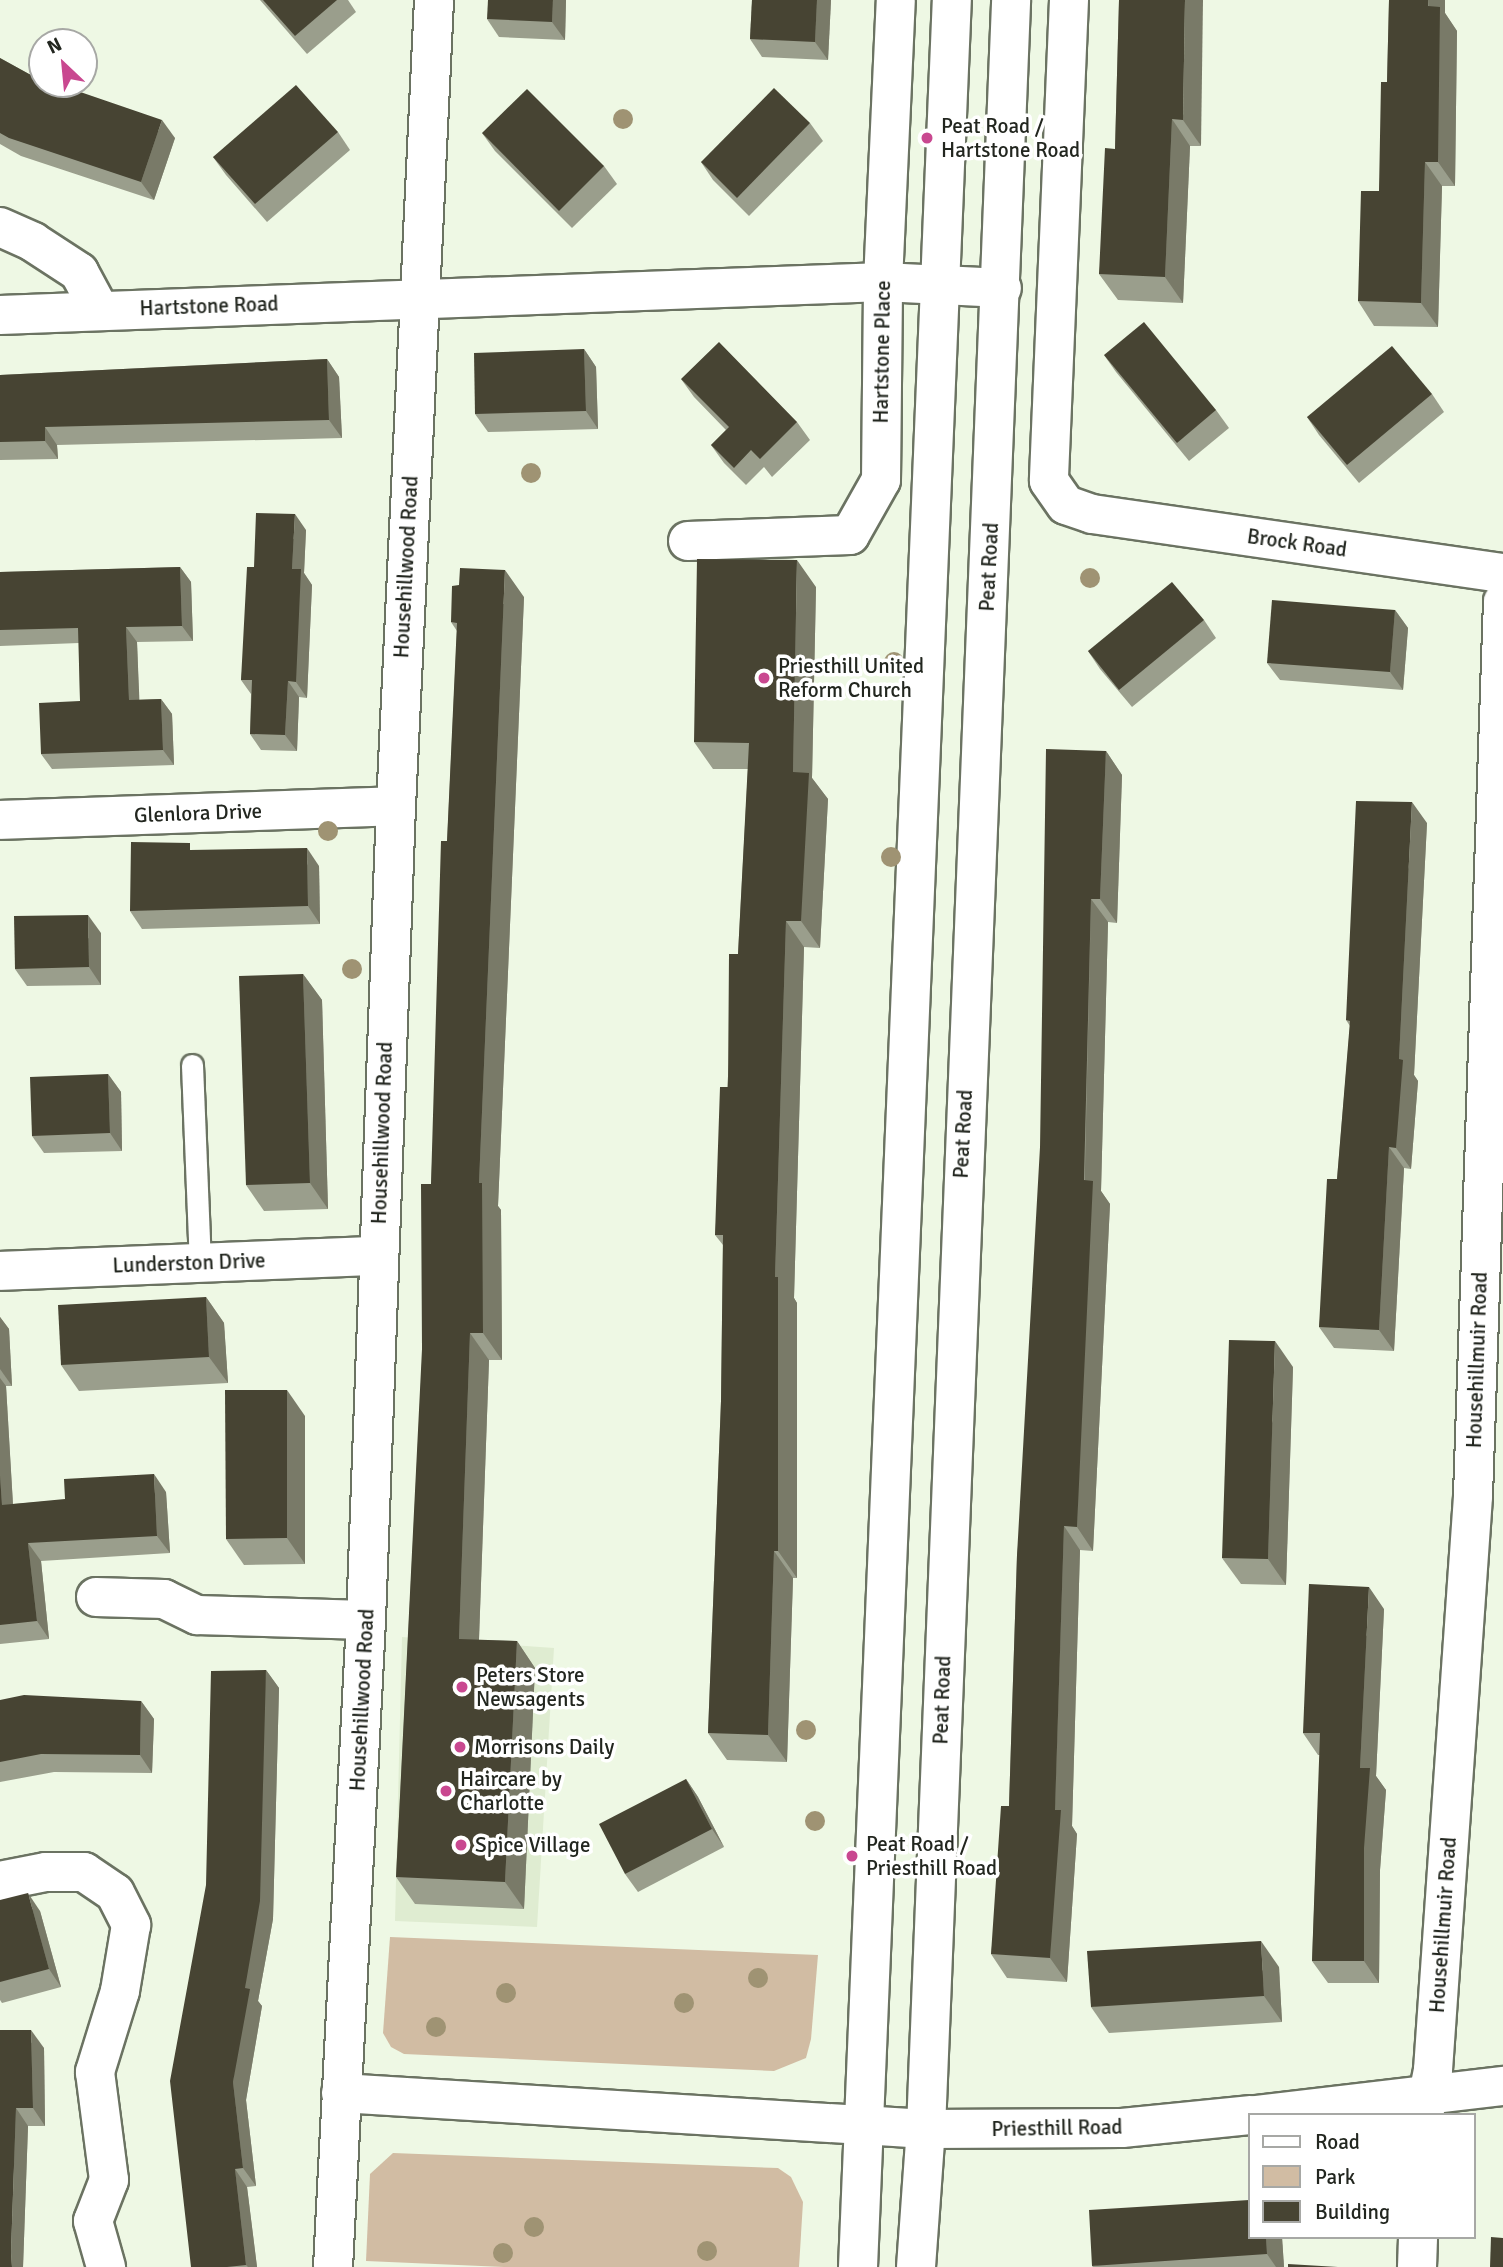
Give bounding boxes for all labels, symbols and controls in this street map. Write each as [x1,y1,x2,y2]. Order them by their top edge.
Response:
north arrow [28,28,98,98]
text: N [43,32,66,60]
place label: Peat Road / Hartstone Road [941,113,1080,163]
marker: Peat Road / Hartstone Road [919,130,935,146]
street label: Hartstone Place [868,280,896,424]
street label: Hartstone Road [139,291,279,321]
street label: Househillwood Road [389,475,423,659]
street label: Peat Road [974,522,1004,612]
street label: Brock Road [1245,524,1349,562]
place label: Priesthill United Reform Church [778,653,924,703]
marker: Priesthill United Reform Church [756,670,772,686]
street label: Glenlora Drive [134,798,262,828]
street label: Househillwood Road [366,1041,398,1225]
street label: Peat Road [948,1089,978,1179]
street label: Lunderston Drive [112,1248,266,1278]
street label: Househillmuir Road [1461,1271,1493,1449]
street label: Househillwood Road [345,1608,379,1792]
street label: Peat Road [928,1655,956,1745]
place label: Peters Store Newsagents [476,1662,585,1712]
marker: Peters Store Newsagents [454,1679,470,1695]
place label: Morrisons Daily [474,1734,614,1760]
marker: Morrisons Daily [452,1739,468,1755]
place label: Haircare by Charlotte [460,1766,562,1816]
marker: Haircare by Charlotte [438,1783,454,1799]
place label: Peat Road / Priesthill Road [866,1831,997,1881]
place label: Spice Village [475,1832,590,1858]
street label: Househillmuir Road [1424,1836,1462,2014]
marker: Spice Village [453,1837,469,1853]
marker: Peat Road / Priesthill Road [844,1848,860,1864]
legend [1248,2113,1475,2239]
street label: Priesthill Road [991,2114,1123,2142]
text: Road [1315,2129,1360,2155]
text: Park [1315,2164,1355,2190]
text: Building [1315,2199,1390,2225]

